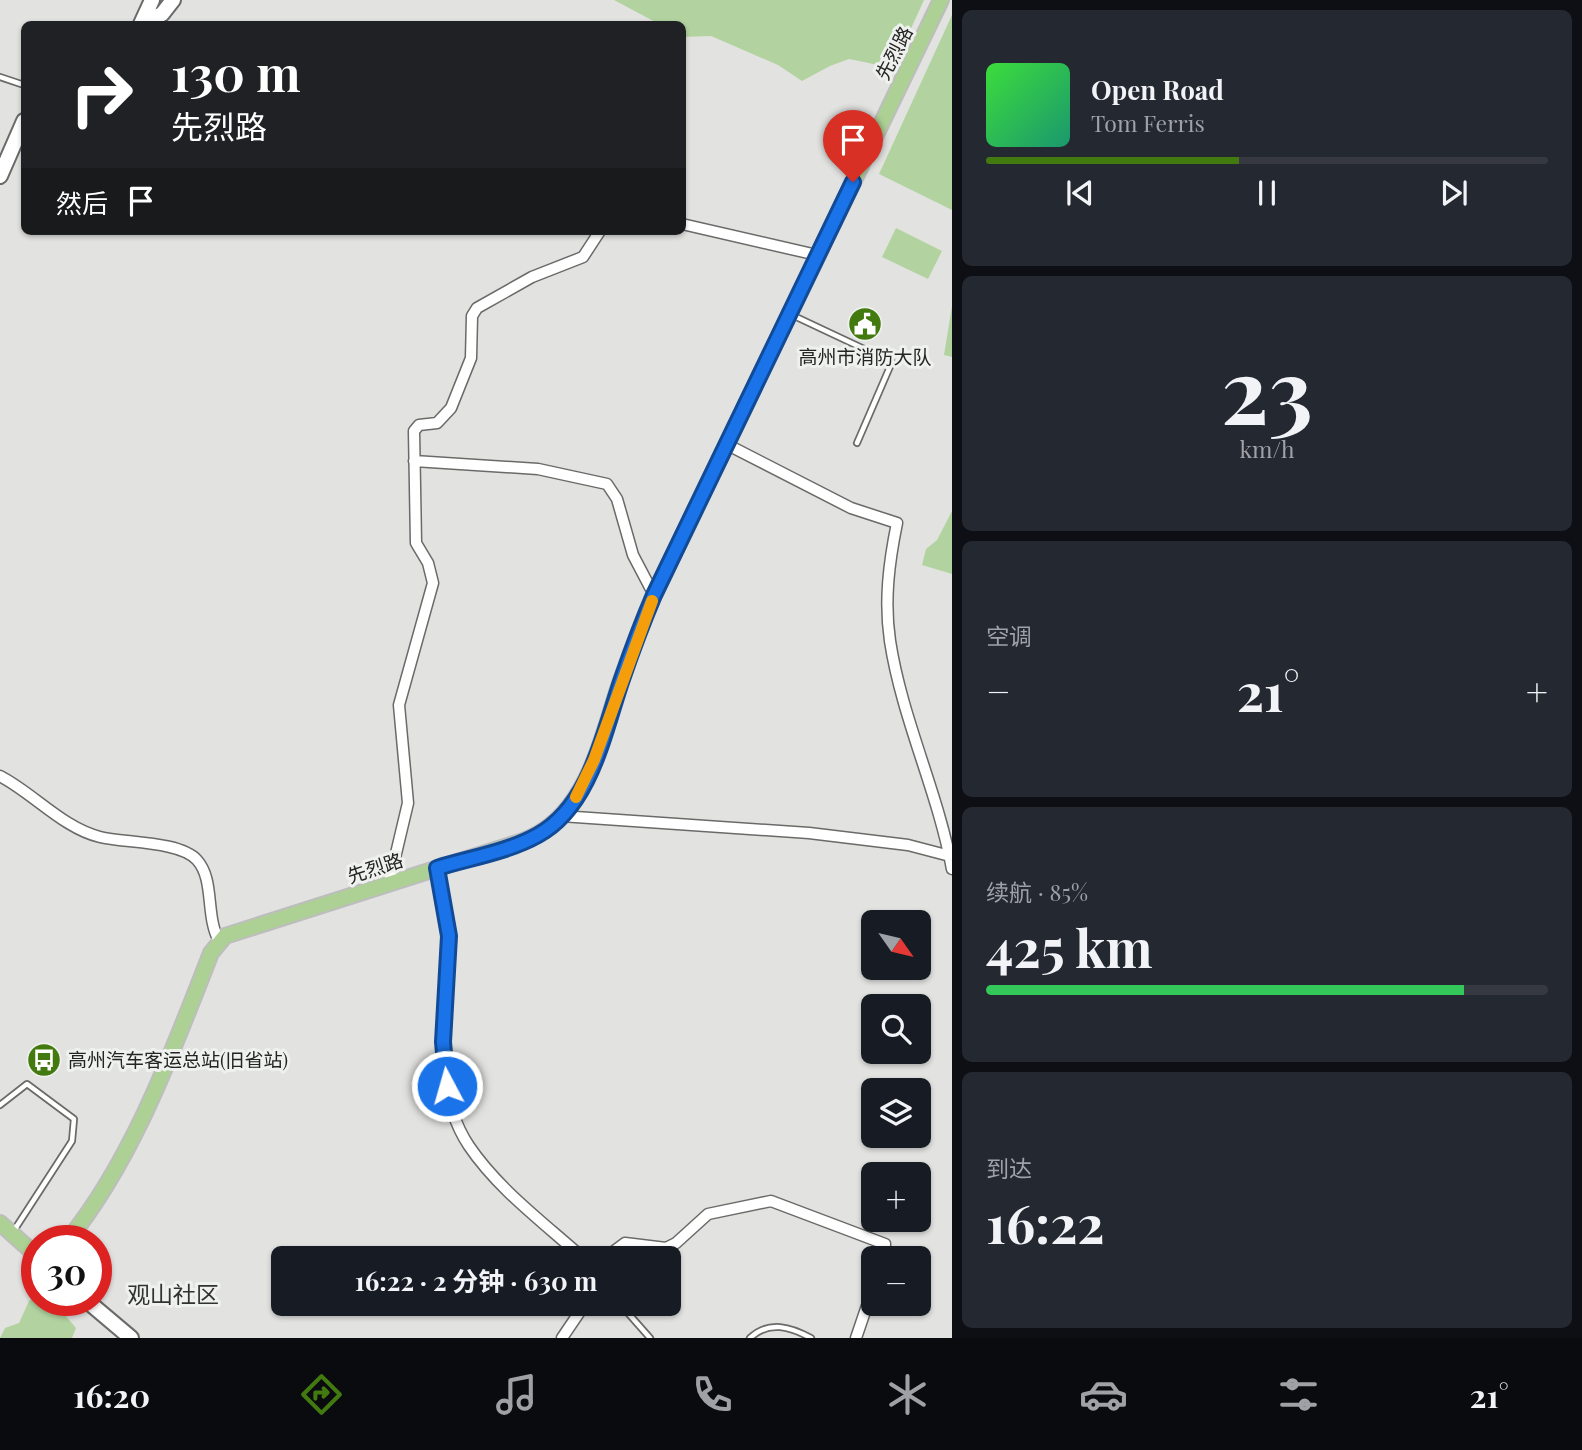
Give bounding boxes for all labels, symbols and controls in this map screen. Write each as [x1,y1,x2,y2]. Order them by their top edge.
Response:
street label: 先烈路 [869,21,918,84]
text: 130 m [171,39,301,104]
icon: right [56,49,147,140]
text: Open Road [1091,72,1224,107]
text: 先烈路 [171,104,267,147]
text: Tom Ferris [1091,107,1205,138]
pin [823,110,883,182]
icon: arrive [834,121,872,159]
icon: previous [1061,174,1099,212]
icon: pause [1248,174,1286,212]
icon: next [1435,174,1473,212]
icon: arrive [122,182,160,220]
text: 然后 [56,185,108,220]
public building icon: 高州市消防大队 [846,305,884,343]
text: 23 [1221,327,1313,448]
place label: 高州市消防大队 [798,343,932,369]
text: km/h [1239,433,1295,464]
text: 空调 [986,620,1032,651]
text: 21° [1237,656,1300,725]
text: − [986,665,1011,716]
text: + [1526,665,1548,716]
street label: 先烈路 [344,846,406,888]
text: 续航 · 85% [986,876,1088,907]
north arrow [861,910,931,980]
map controls [861,910,931,1316]
text: 425 km [986,912,1153,981]
button: search [861,994,931,1064]
bus stop icon: 高州汽车客运总站(旧省站) [25,1041,63,1079]
place label: 高州汽车客运总站(旧省站) [68,1046,288,1072]
position arrow [410,1049,484,1123]
button: layers [861,1078,931,1148]
text: 到达 [986,1152,1032,1183]
button: + [861,1162,931,1232]
text: 16:22 [986,1188,1105,1257]
speed limit sign: 30 [21,1225,112,1316]
button: − [861,1246,931,1316]
text: 16:22 · 2 分钟 · 630 m [355,1263,597,1298]
district label: 观山社区 [127,1278,219,1309]
icon: directions [297,1370,346,1419]
icon: music [492,1370,541,1419]
icon: phone [688,1370,737,1419]
icon: climate [883,1370,932,1419]
icon: car [1079,1370,1128,1419]
icon: filters [1274,1370,1323,1419]
text: 16:20 [73,1373,150,1416]
text: 21° [1470,1373,1509,1416]

